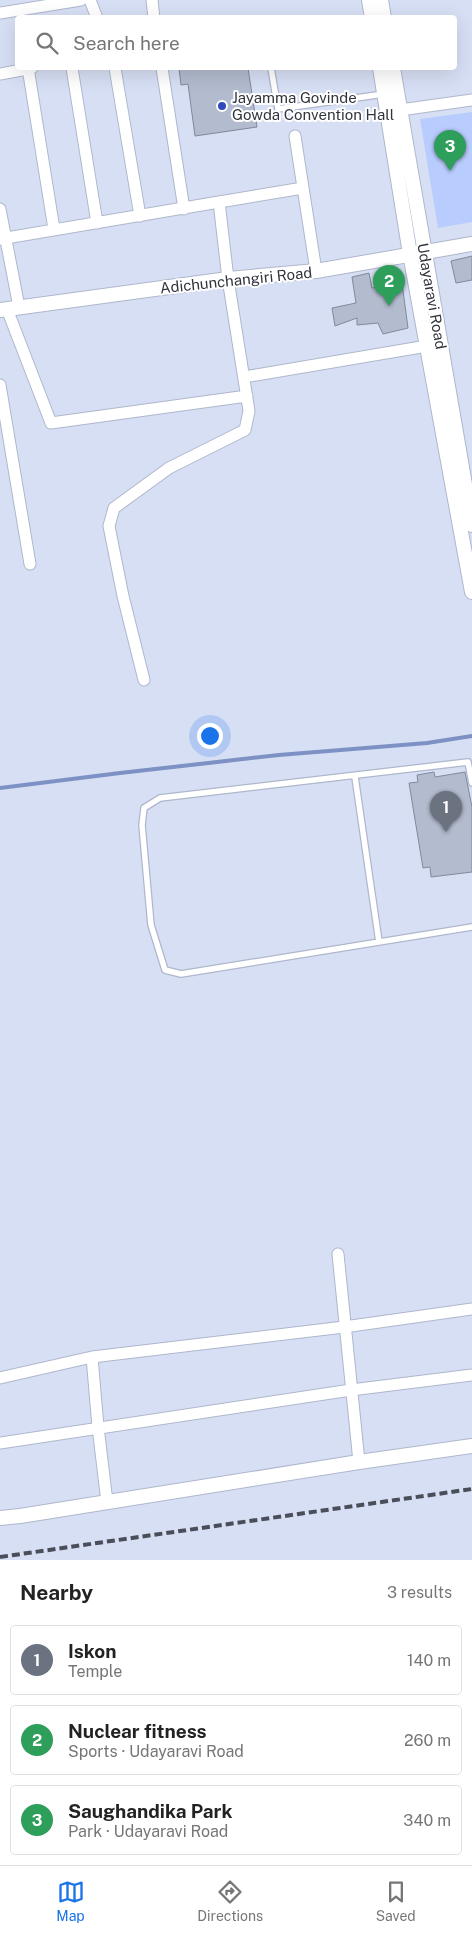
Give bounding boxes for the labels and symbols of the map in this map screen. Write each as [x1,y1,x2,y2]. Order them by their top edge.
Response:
place label: Jayamma Govinde Gowda Convention Hall [232,89,394,123]
marker: Jayamma Govinde Gowda Convention Hall [216,100,228,112]
pin: 3 [434,130,466,171]
street label: Udayaravi Road [414,241,450,351]
street label: Adichunchangiri Road [159,264,313,296]
pin: 2 [373,265,405,306]
your location [197,723,223,749]
pin: 1 [430,791,462,832]

